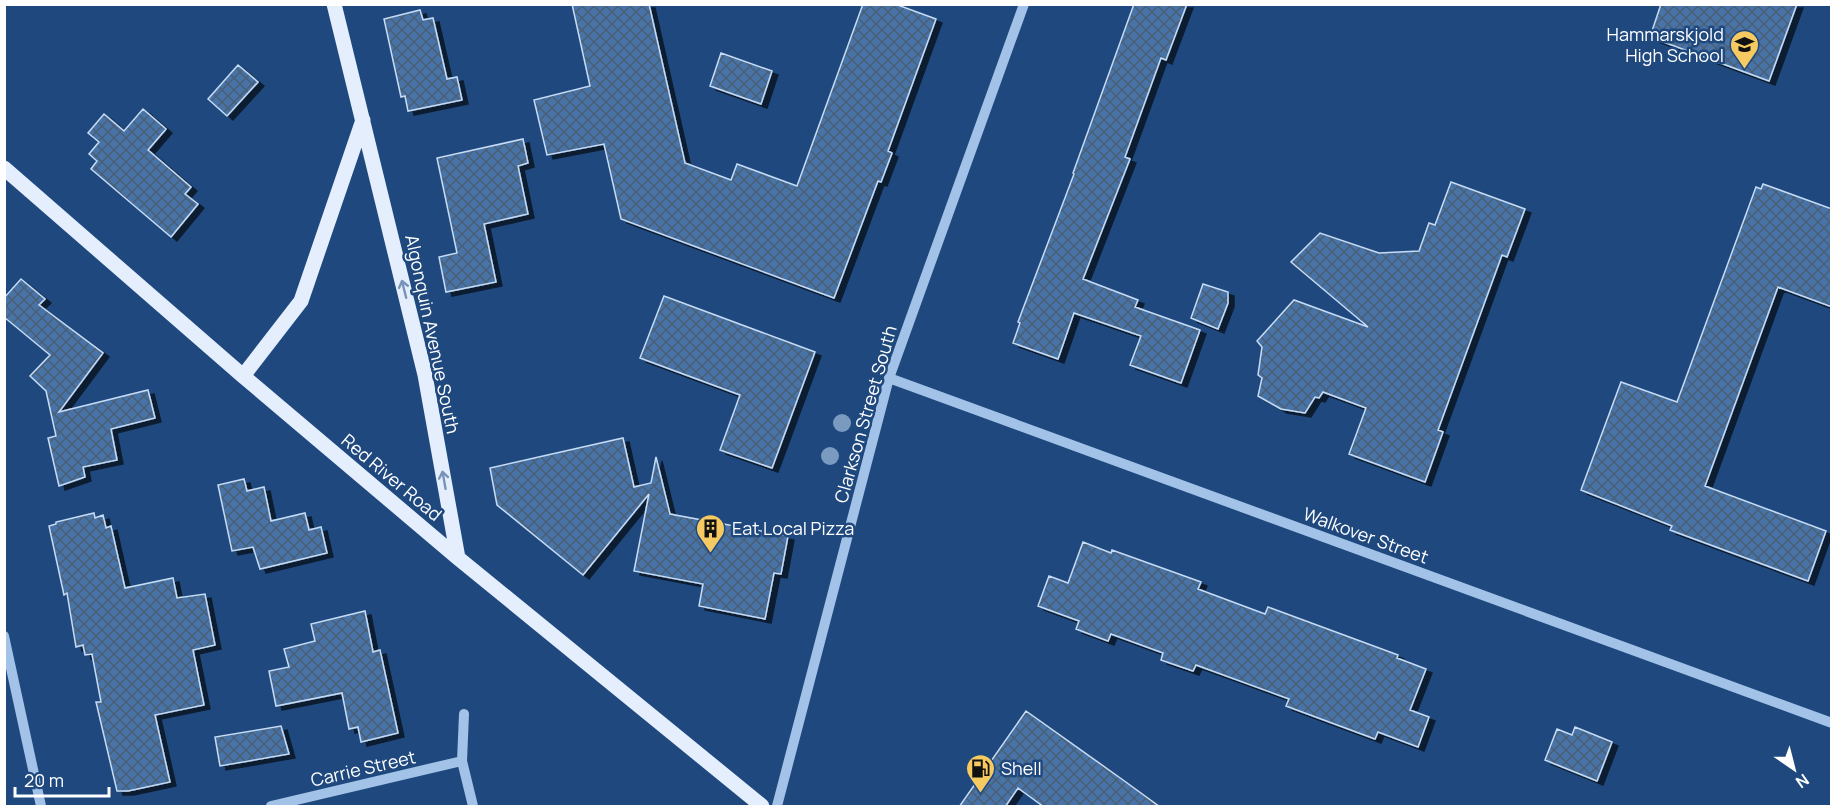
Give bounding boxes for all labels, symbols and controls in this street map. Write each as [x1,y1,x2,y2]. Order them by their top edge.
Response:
place label: Hammarskjold High School [1607,22,1724,67]
school or university icon: Hammarskjold High School [1729,28,1761,70]
street label: Algonquin Avenue South [400,232,466,436]
one-way arrow [398,280,409,299]
street label: Clarkson Street South [828,322,902,506]
street label: Red River Road [337,428,447,526]
one-way arrow [438,470,449,490]
street label: Walkover Street [1300,501,1432,569]
building icon: Eat Local Pizza [695,512,727,554]
place label: Eat Local Pizza [732,516,854,540]
north arrow [1764,739,1824,799]
street label: Carrie Street [308,744,418,792]
fuel station icon: Shell [964,752,996,794]
place label: Shell [1001,756,1042,780]
scale bar [15,760,110,798]
text: 20 m [24,768,64,792]
text: N [1792,769,1814,794]

